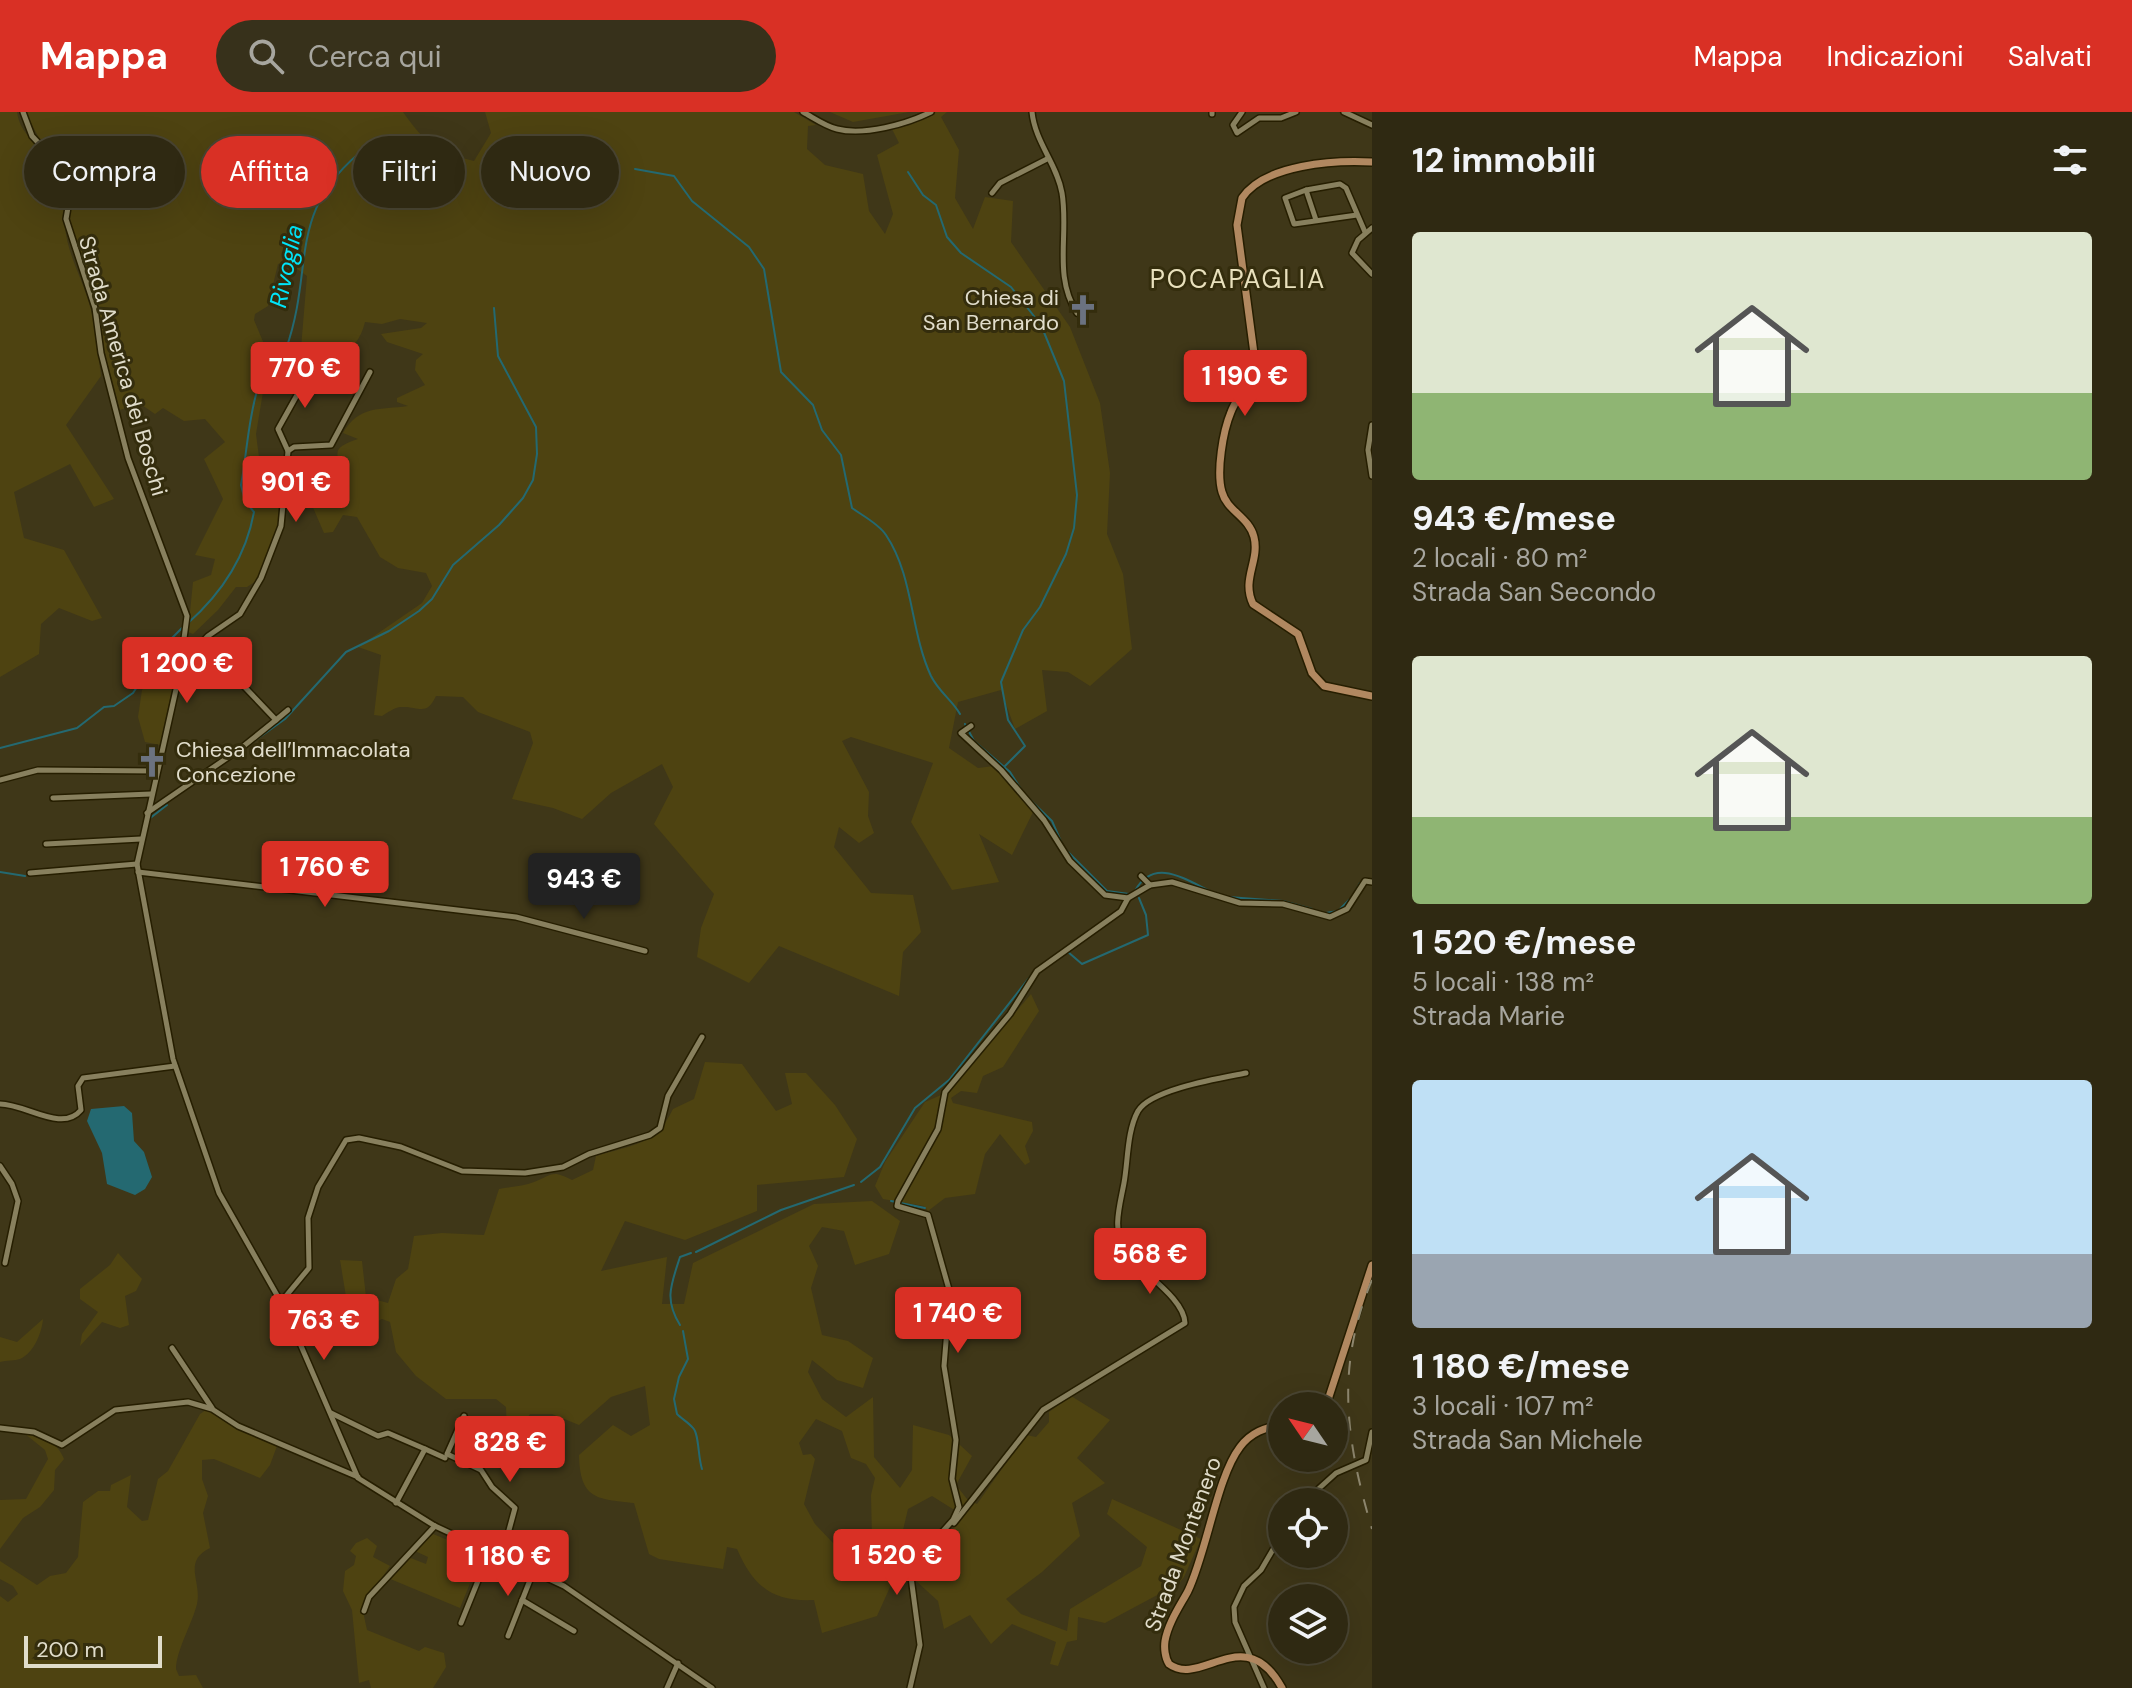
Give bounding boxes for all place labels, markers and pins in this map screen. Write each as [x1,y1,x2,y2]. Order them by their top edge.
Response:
place label: Chiesa di San Bernardo [923,283,1059,337]
church icon: Chiesa di San Bernardo [1066,293,1100,327]
pin: 770 € [249,342,361,410]
pin: 1 190 € [1171,350,1319,418]
pin: 901 € [240,456,352,524]
pin: 1 200 € [113,637,261,705]
place label: Chiesa dell′Immacolata Concezione [176,735,410,789]
church icon: Chiesa dell′Immacolata Concezione [135,745,169,779]
pin: 1 760 € [251,841,399,909]
pin: 943 € [528,853,640,921]
pin: 568 € [1094,1228,1206,1296]
pin: 1 740 € [884,1287,1032,1355]
pin: 763 € [268,1294,380,1362]
pin: 828 € [454,1416,566,1484]
pin: 1 520 € [823,1529,971,1597]
pin: 1 180 € [434,1530,582,1598]

